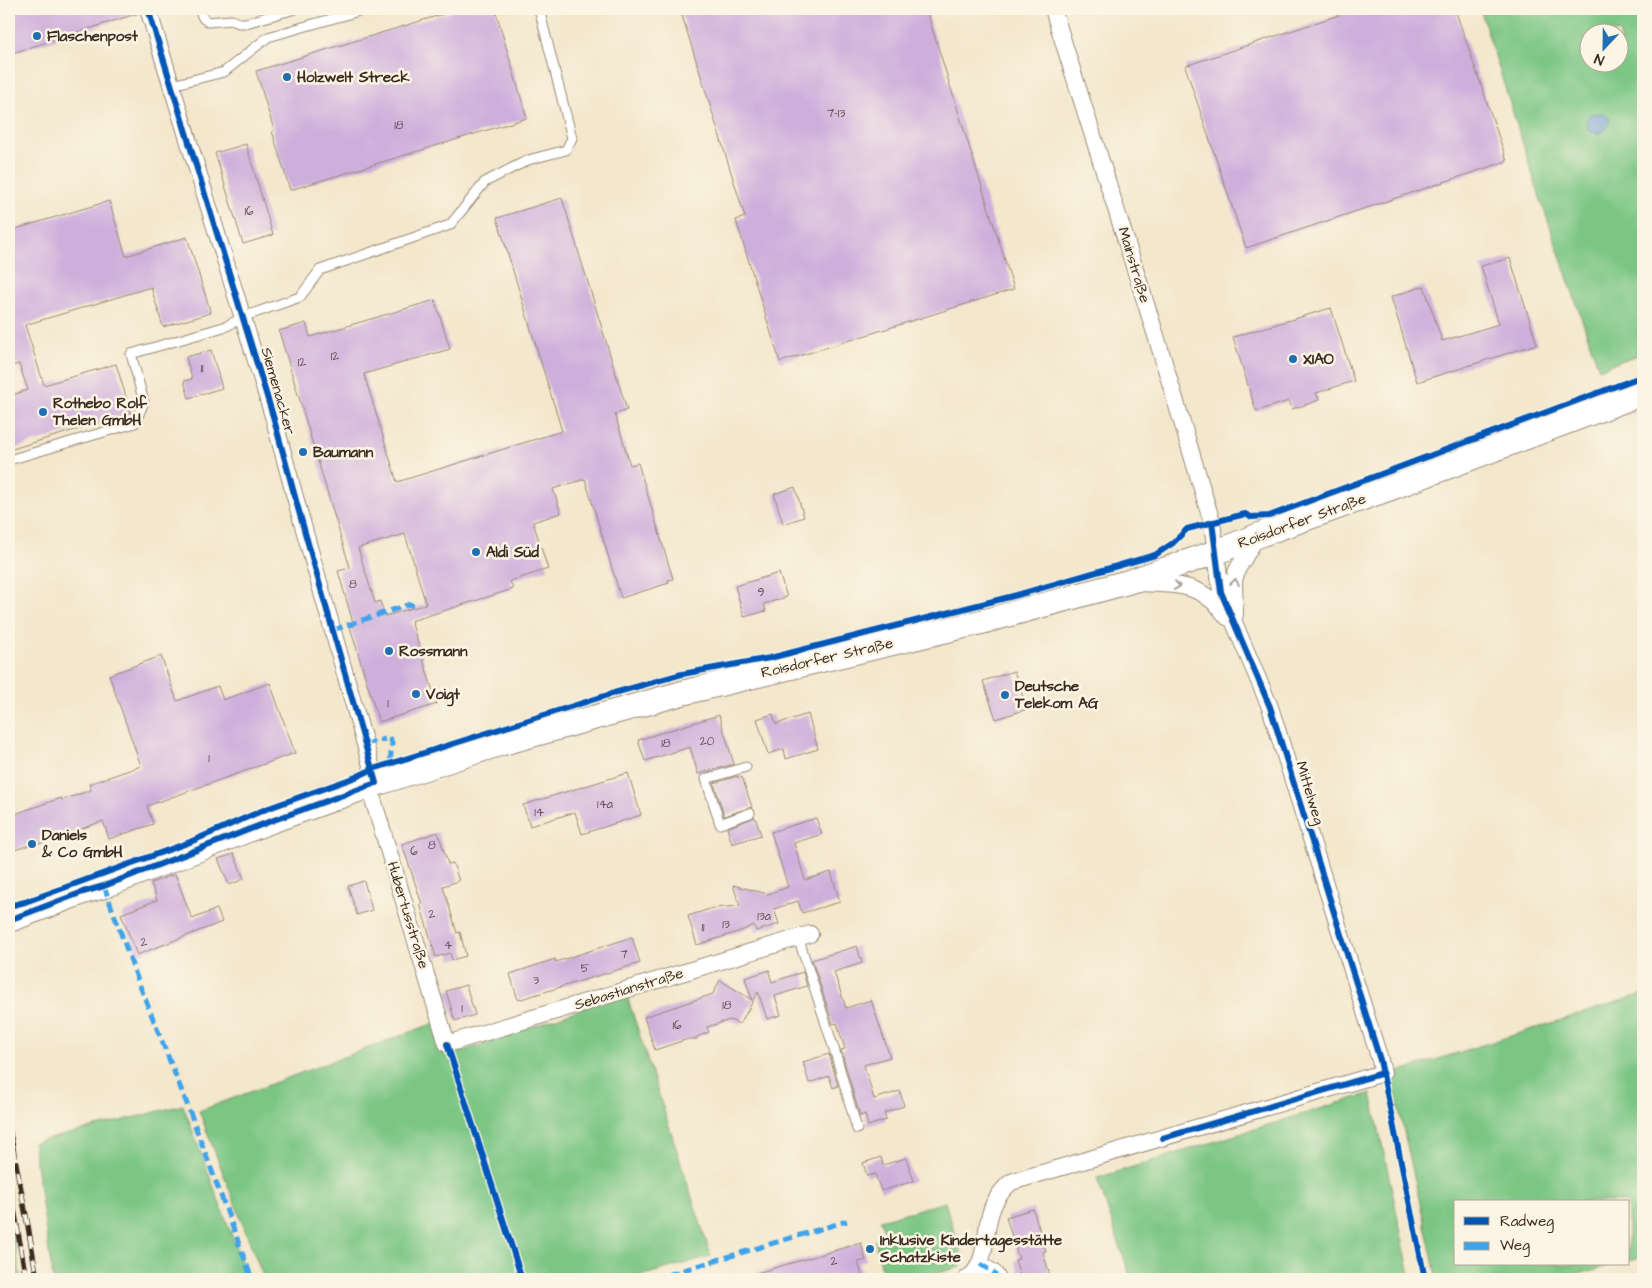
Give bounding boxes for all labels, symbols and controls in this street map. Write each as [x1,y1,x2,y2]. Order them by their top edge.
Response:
north arrow [1580,22,1630,72]
place label: Flaschenpost [47,26,139,47]
marker: Flaschenpost [31,30,43,42]
text: N [1591,48,1607,70]
place label: Holzwelt Streck [297,67,411,88]
marker: Holzwelt Streck [281,71,293,83]
house number: 7-13 [827,105,845,122]
house number: 18 [394,117,404,134]
house number: 16 [244,203,254,220]
street label: Mainstraße [1113,225,1155,305]
street label: Siemenacker [255,345,301,437]
house number: 12 [331,348,339,365]
place label: XIAO [1303,349,1334,370]
marker: XIAO [1287,353,1299,365]
house number: 12 [298,354,306,371]
house number: 11 [200,360,204,377]
place label: Rothebo Rolf Thelen GmbH [52,393,148,431]
marker: Rothebo Rolf Thelen GmbH [37,406,49,418]
place label: Baumann [313,442,374,463]
marker: Baumann [297,446,309,458]
street label: Roisdorfer Straße [1235,488,1369,554]
place label: Aldi Süd [486,542,539,563]
marker: Aldi Süd [470,546,482,558]
house number: 8 [349,576,357,593]
one-way arrow [1229,577,1240,585]
one-way arrow [1173,580,1181,590]
house number: 9 [758,584,765,601]
street label: Roisdorfer Straße [759,633,895,683]
place label: Rossmann [399,641,468,662]
marker: Rossmann [383,645,395,657]
place label: Deutsche Telekom AG [1014,676,1099,714]
place label: Voigt [425,684,461,707]
marker: Voigt [410,688,422,700]
marker: Deutsche Telekom AG [999,689,1011,701]
house number: 1 [387,695,389,712]
house number: 20 [700,733,715,750]
house number: 18 [661,735,671,752]
house number: 1 [208,750,210,767]
street label: Mittelweg [1289,759,1330,828]
house number: 14a [597,796,613,813]
house number: 14 [534,804,544,821]
place label: Daniels & Co GmbH [41,825,123,863]
house number: 8 [428,837,436,854]
marker: Daniels & Co GmbH [26,838,38,850]
house number: 6 [410,843,418,860]
street label: Hubertusstraße [382,859,434,971]
house number: 2 [429,906,436,923]
house number: 13a [757,908,771,925]
house number: 13 [722,916,730,933]
house number: 11 [701,919,705,936]
house number: 2 [141,934,148,951]
house number: 4 [444,937,452,954]
house number: 7 [620,946,628,963]
house number: 5 [581,960,590,977]
street label: Sebastianstraße [572,962,686,1016]
house number: 3 [533,972,539,989]
house number: 18 [722,997,732,1014]
house number: 1 [461,1000,463,1017]
house number: 16 [672,1017,682,1034]
legend [1454,1200,1630,1266]
text: Radweg [1500,1211,1554,1233]
place label: Inklusive Kindertagesstätte Schatzkiste [879,1230,1062,1268]
text: Weg [1500,1235,1530,1257]
marker: Inklusive Kindertagesstätte Schatzkiste [864,1243,876,1255]
house number: 2 [831,1253,838,1270]

